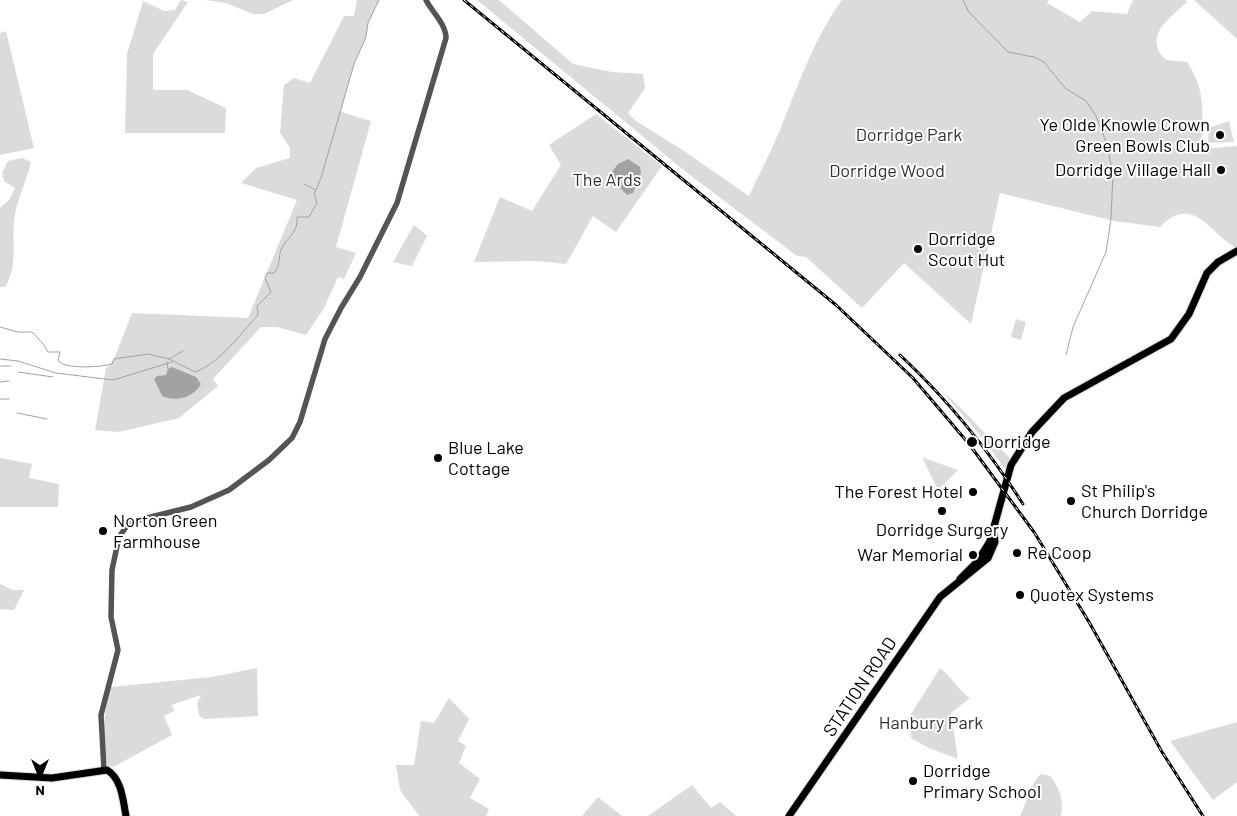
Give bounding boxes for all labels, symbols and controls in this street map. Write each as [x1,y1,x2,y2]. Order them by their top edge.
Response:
place label: Ye Olde Knowle Crown Green Bowls Club [1039,114,1210,156]
park label: Dorridge Park [856,124,962,146]
marker: Ye Olde Knowle Crown Green Bowls Club [1214,129,1226,141]
place label: Dorridge Village Hall [1055,159,1211,181]
park label: Dorridge Wood [829,160,945,182]
marker: Dorridge Village Hall [1215,164,1227,176]
park label: The Ards [573,169,641,191]
place label: Dorridge Scout Hut [928,228,1005,270]
marker: Dorridge Scout Hut [912,243,924,255]
place label: Dorridge [983,431,1051,453]
marker: Dorridge [965,435,979,449]
place label: Blue Lake Cottage [448,437,524,479]
marker: Blue Lake Cottage [432,452,444,464]
place label: St Philip's Church Dorridge [1081,480,1208,522]
place label: The Forest Hotel [834,481,963,503]
marker: The Forest Hotel [967,486,979,498]
marker: St Philip's Church Dorridge [1065,495,1077,507]
marker: Dorridge Surgery [936,505,948,517]
place label: Norton Green Farmhouse [113,510,218,552]
place label: Dorridge Surgery [876,519,1008,541]
marker: Norton Green Farmhouse [97,525,109,537]
place label: Re Coop [1027,542,1092,564]
place label: War Memorial [857,544,963,566]
marker: Re Coop [1011,547,1023,559]
marker: War Memorial [967,549,979,561]
place label: Quotex Systems [1030,584,1154,606]
marker: Quotex Systems [1014,589,1026,601]
street label: STATION ROAD [819,633,901,741]
park label: Hanbury Park [879,712,983,734]
north arrow [15,751,65,801]
place label: Dorridge Primary School [923,760,1041,802]
marker: Dorridge Primary School [907,775,919,787]
text: N [35,783,45,800]

